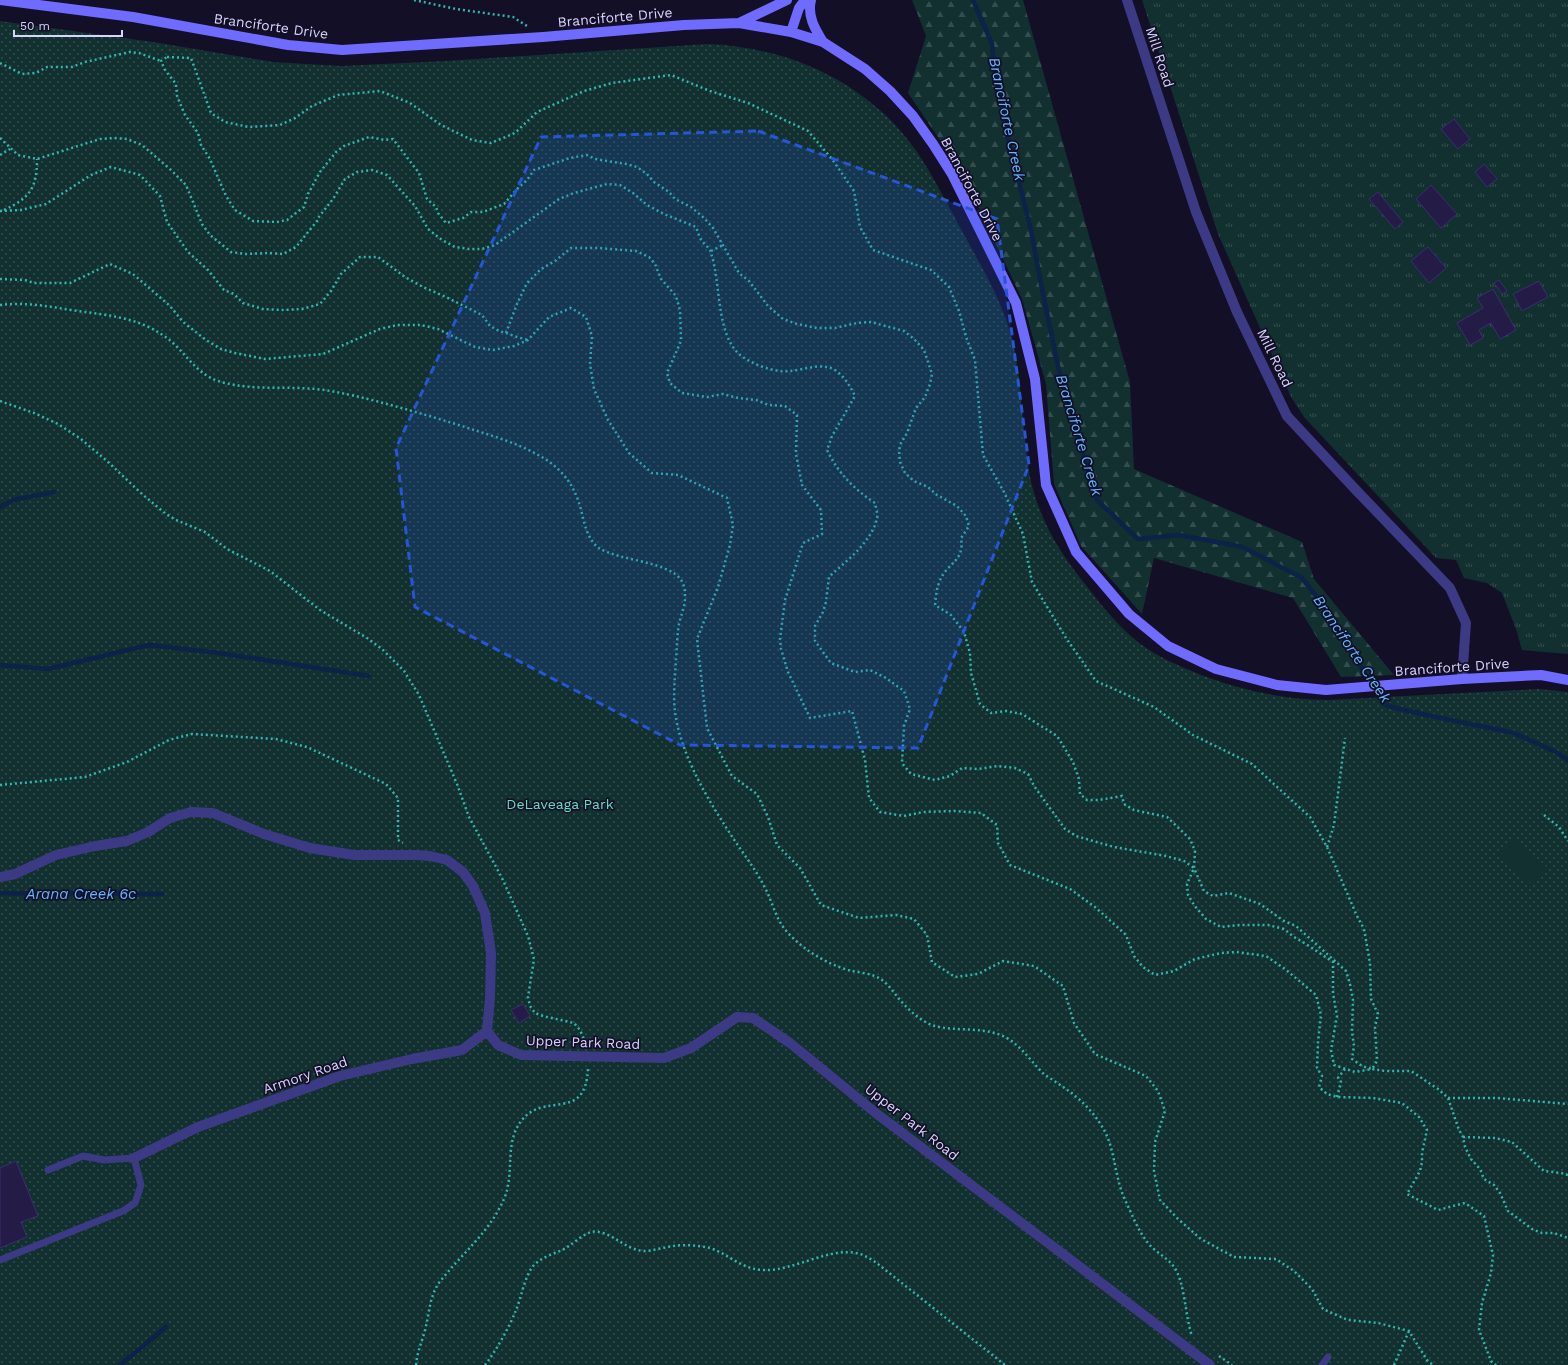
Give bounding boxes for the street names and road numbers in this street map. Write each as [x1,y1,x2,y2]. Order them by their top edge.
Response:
street label: Branciforte Drive [557,4,673,30]
street label: Branciforte Drive [213,10,329,42]
street label: Mill Road [1143,25,1177,89]
street label: Branciforte Drive [938,134,1006,244]
street label: Mill Road [1254,326,1296,390]
street label: Branciforte Drive [1394,655,1510,679]
street label: Upper Park Road [526,1032,640,1052]
street label: Armory Road [261,1053,349,1097]
street label: Upper Park Road [862,1080,962,1164]

